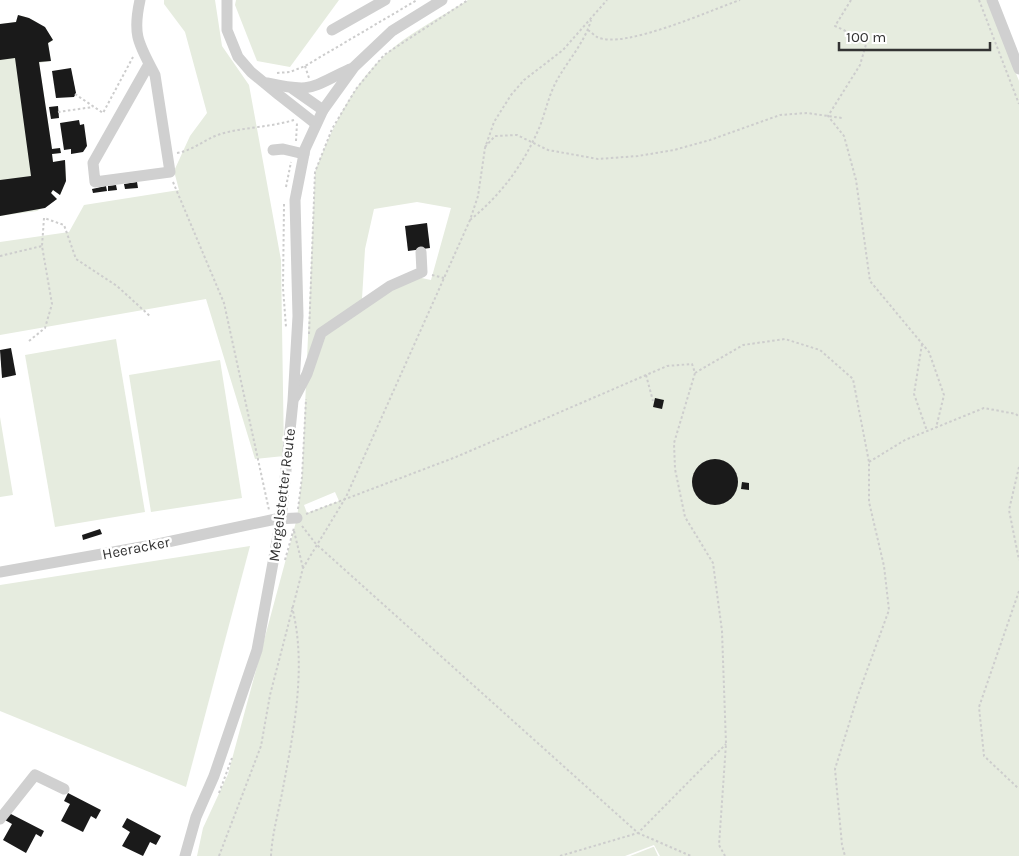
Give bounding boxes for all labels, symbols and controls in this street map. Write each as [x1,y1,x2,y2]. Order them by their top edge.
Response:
scale bar [839,20,990,52]
text: 100 m [846,28,886,46]
street label: Mergelstetter Reute [265,427,299,563]
street label: Heeracker [101,533,172,563]

